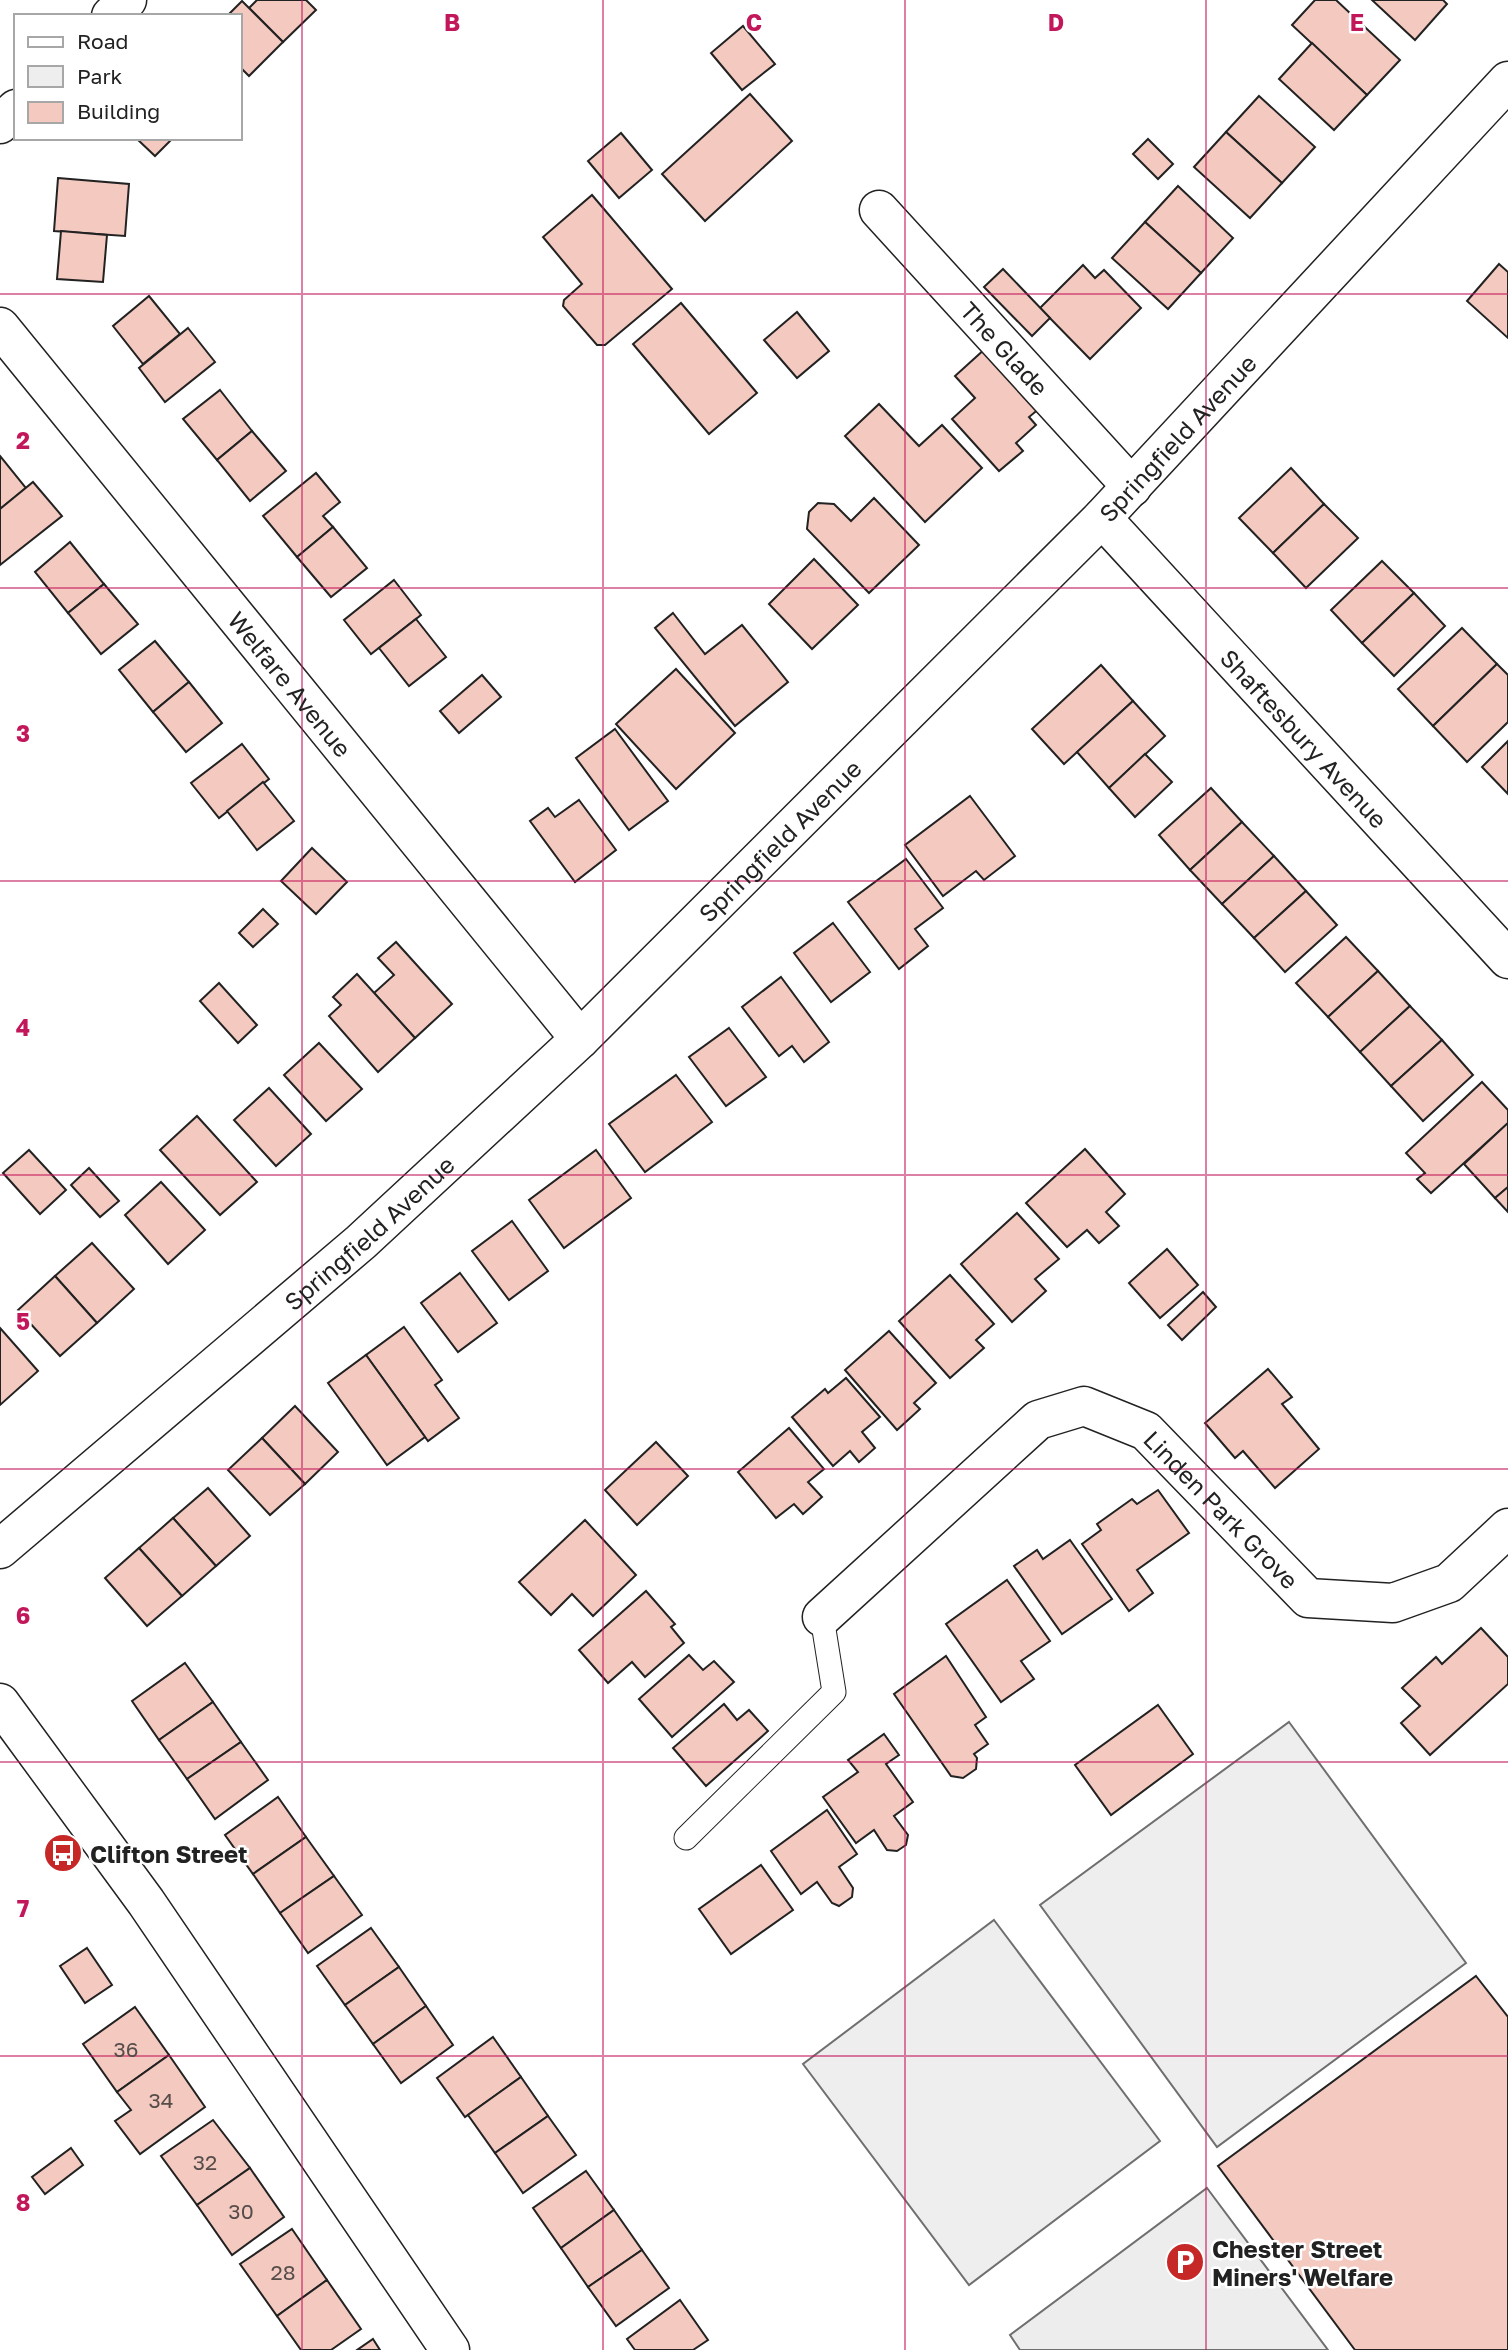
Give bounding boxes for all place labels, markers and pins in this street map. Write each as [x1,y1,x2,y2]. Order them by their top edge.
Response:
bus stop icon: Clifton Street [42,1832,84,1874]
place label: Clifton Street [90,1839,248,1868]
place label: Chester Street Miners' Welfare [1212,2234,1393,2291]
parking icon: Chester Street Miners' Welfare [1164,2241,1206,2283]

